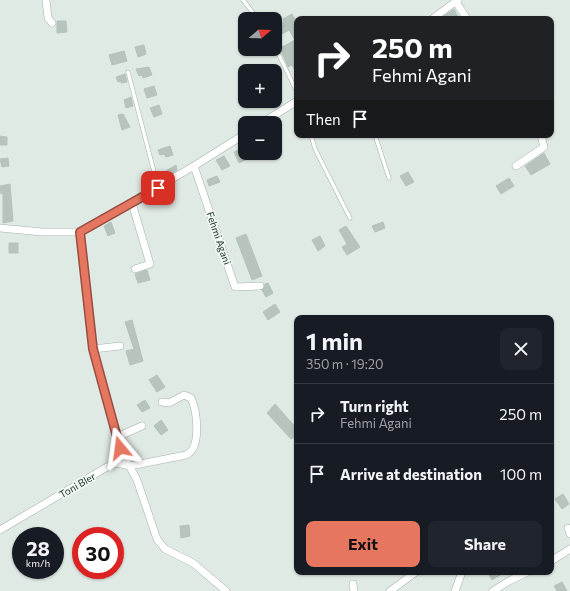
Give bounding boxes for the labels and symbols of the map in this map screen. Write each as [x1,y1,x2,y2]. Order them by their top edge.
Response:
north arrow [238,12,282,56]
pin [141,171,175,205]
street label: Fehmi Agani [204,210,234,266]
position arrow [99,427,141,469]
street label: Toni Bler [57,470,97,500]
speed limit sign: 30 [72,527,124,579]

